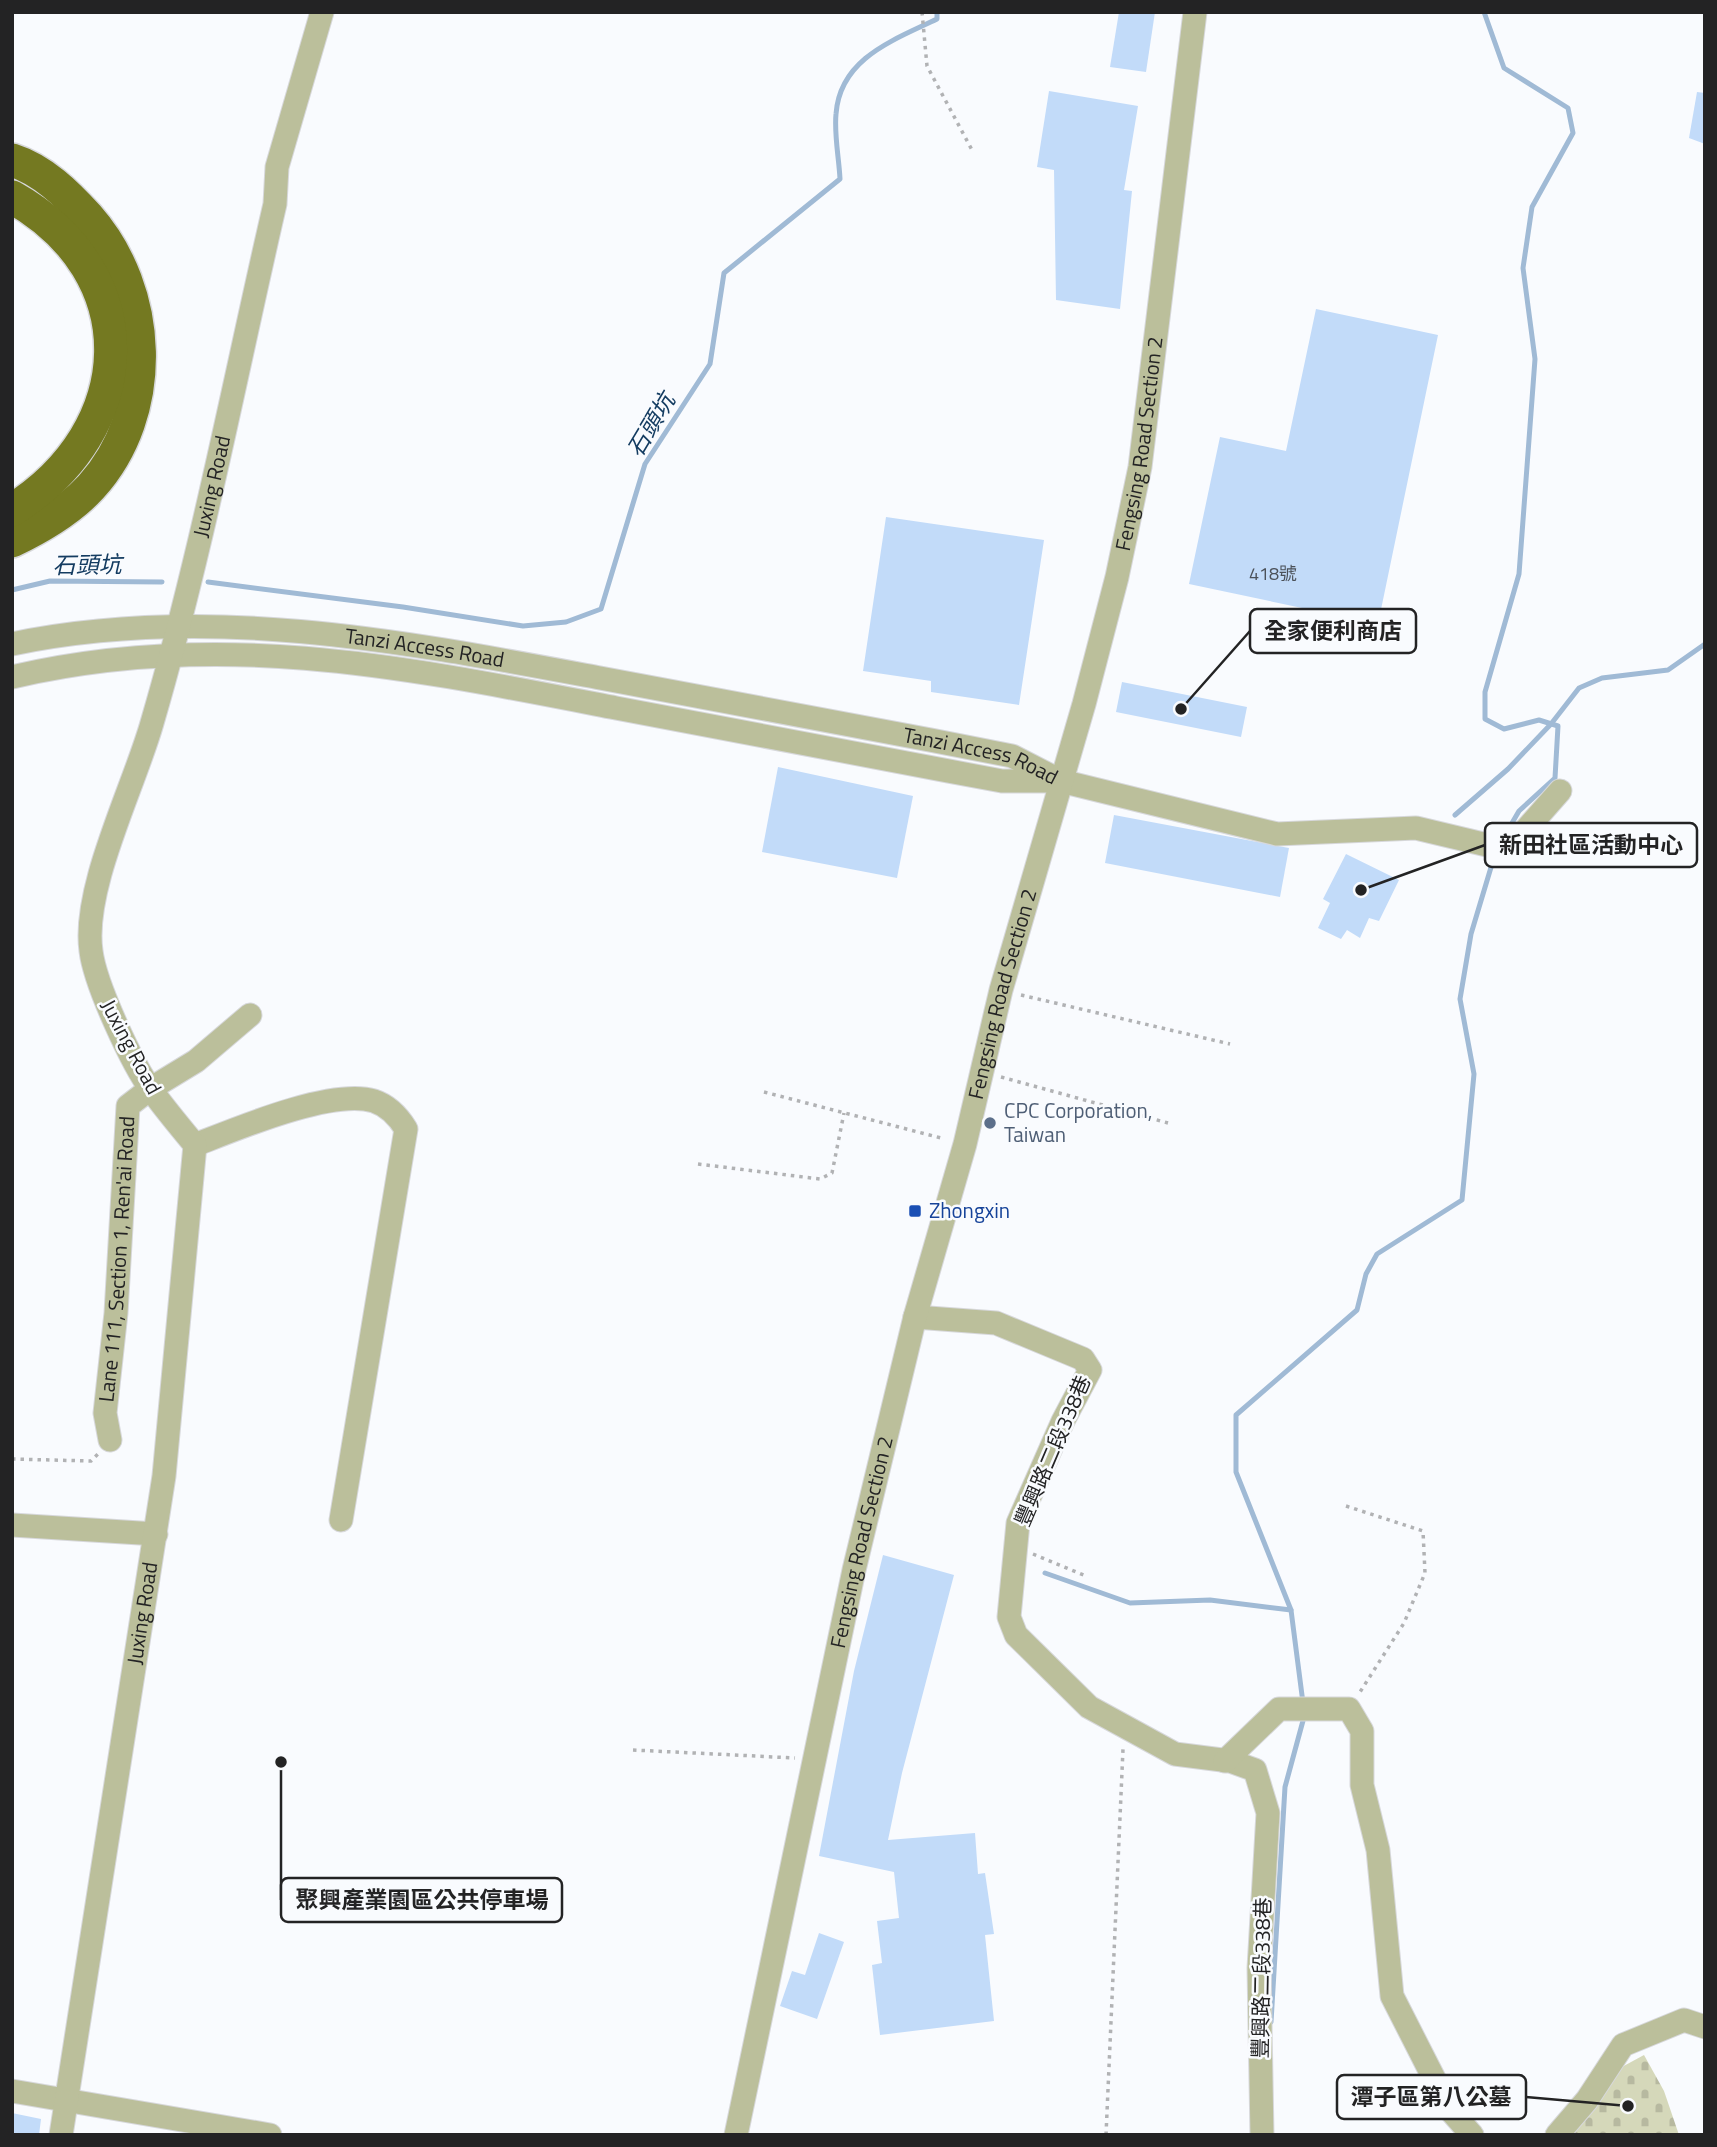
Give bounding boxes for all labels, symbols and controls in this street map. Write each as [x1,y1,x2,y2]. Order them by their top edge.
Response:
street label: Fengsing Road Section 2 [1106,335,1171,554]
water label: 石頭坑 [618,384,685,463]
street label: Juxing Road [184,432,238,540]
water label: 石頭坑 [52,546,125,583]
house number: 418號 [1249,560,1297,587]
callout: 全家便利商店 [1250,609,1416,653]
text: 全家便利商店 [1264,613,1402,648]
street label: Tanzi Access Road [343,619,507,675]
street label: Tanzi Access Road [901,718,1064,792]
callout: 新田社區活動中心 [1485,823,1697,867]
text: 新田社區活動中心 [1499,827,1683,862]
street label: Fengsing Road Section 2 [959,885,1045,1102]
street label: Juxing Road [93,993,170,1100]
place label: CPC Corporation, Taiwan [1004,1094,1152,1150]
street label: Lane 111, Section 1, Ren'ai Road [89,1115,142,1404]
marker: CPC Corporation, Taiwan [982,1115,998,1131]
place label: Zhongxin [929,1194,1010,1226]
marker: Zhongxin [907,1203,923,1219]
street label: 豐興路二段338巷 [1006,1370,1098,1531]
street label: Fengsing Road Section 2 [821,1433,901,1651]
street label: Juxing Road [118,1560,165,1667]
callout: 聚興產業園區公共停車場 [281,1878,562,1922]
text: 聚興產業園區公共停車場 [296,1882,549,1917]
street label: 豐興路二段338巷 [1244,1897,1278,2059]
callout: 潭子區第八公墓 [1337,2075,1526,2119]
text: 潭子區第八公墓 [1351,2079,1512,2114]

